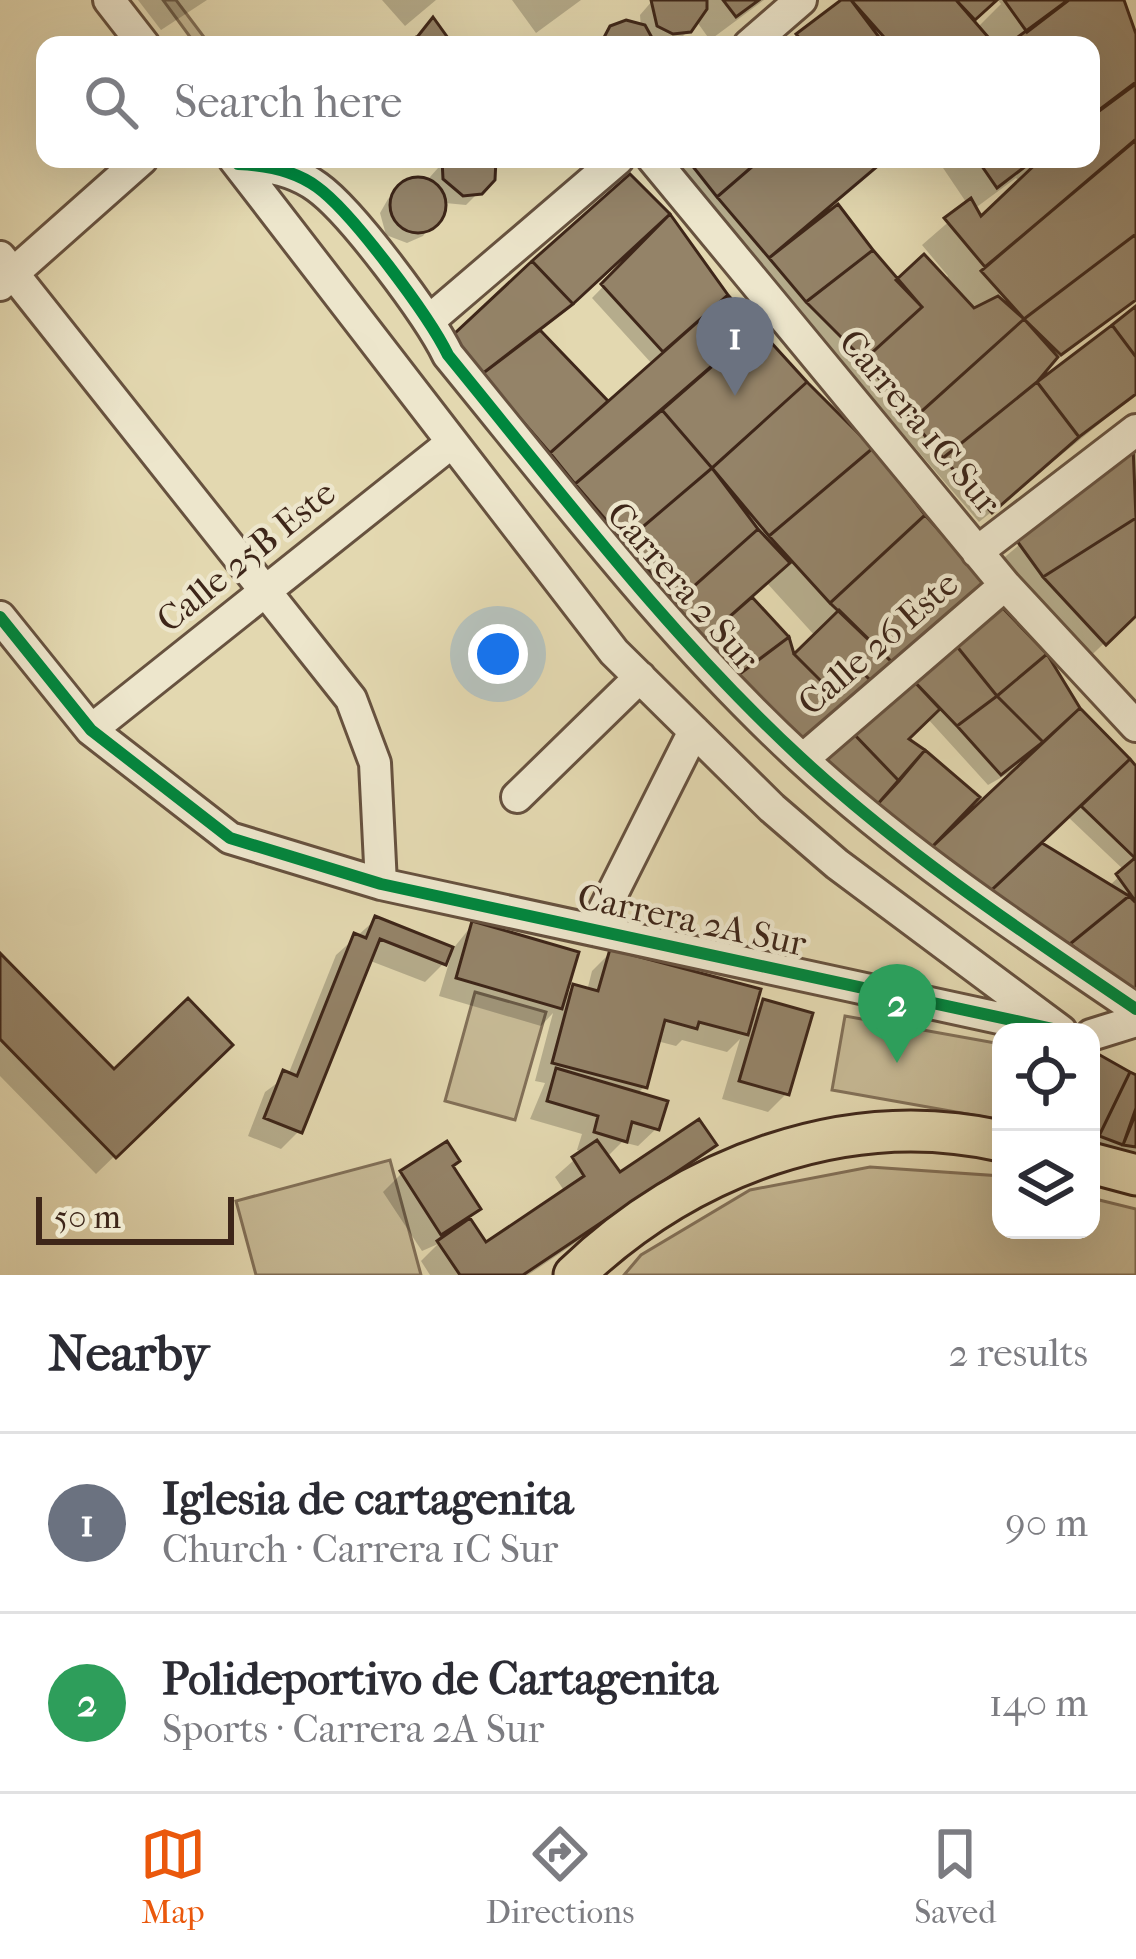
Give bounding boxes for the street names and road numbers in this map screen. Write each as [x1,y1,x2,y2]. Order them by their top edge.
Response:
street label: Carrera 1C Sur [831,321,1010,523]
street label: Calle 25B Este [148,471,344,641]
street label: Carrera 2 Sur [599,493,768,679]
street label: Calle 26 Este [790,562,966,724]
street label: Carrera 2A Sur [574,875,811,965]

